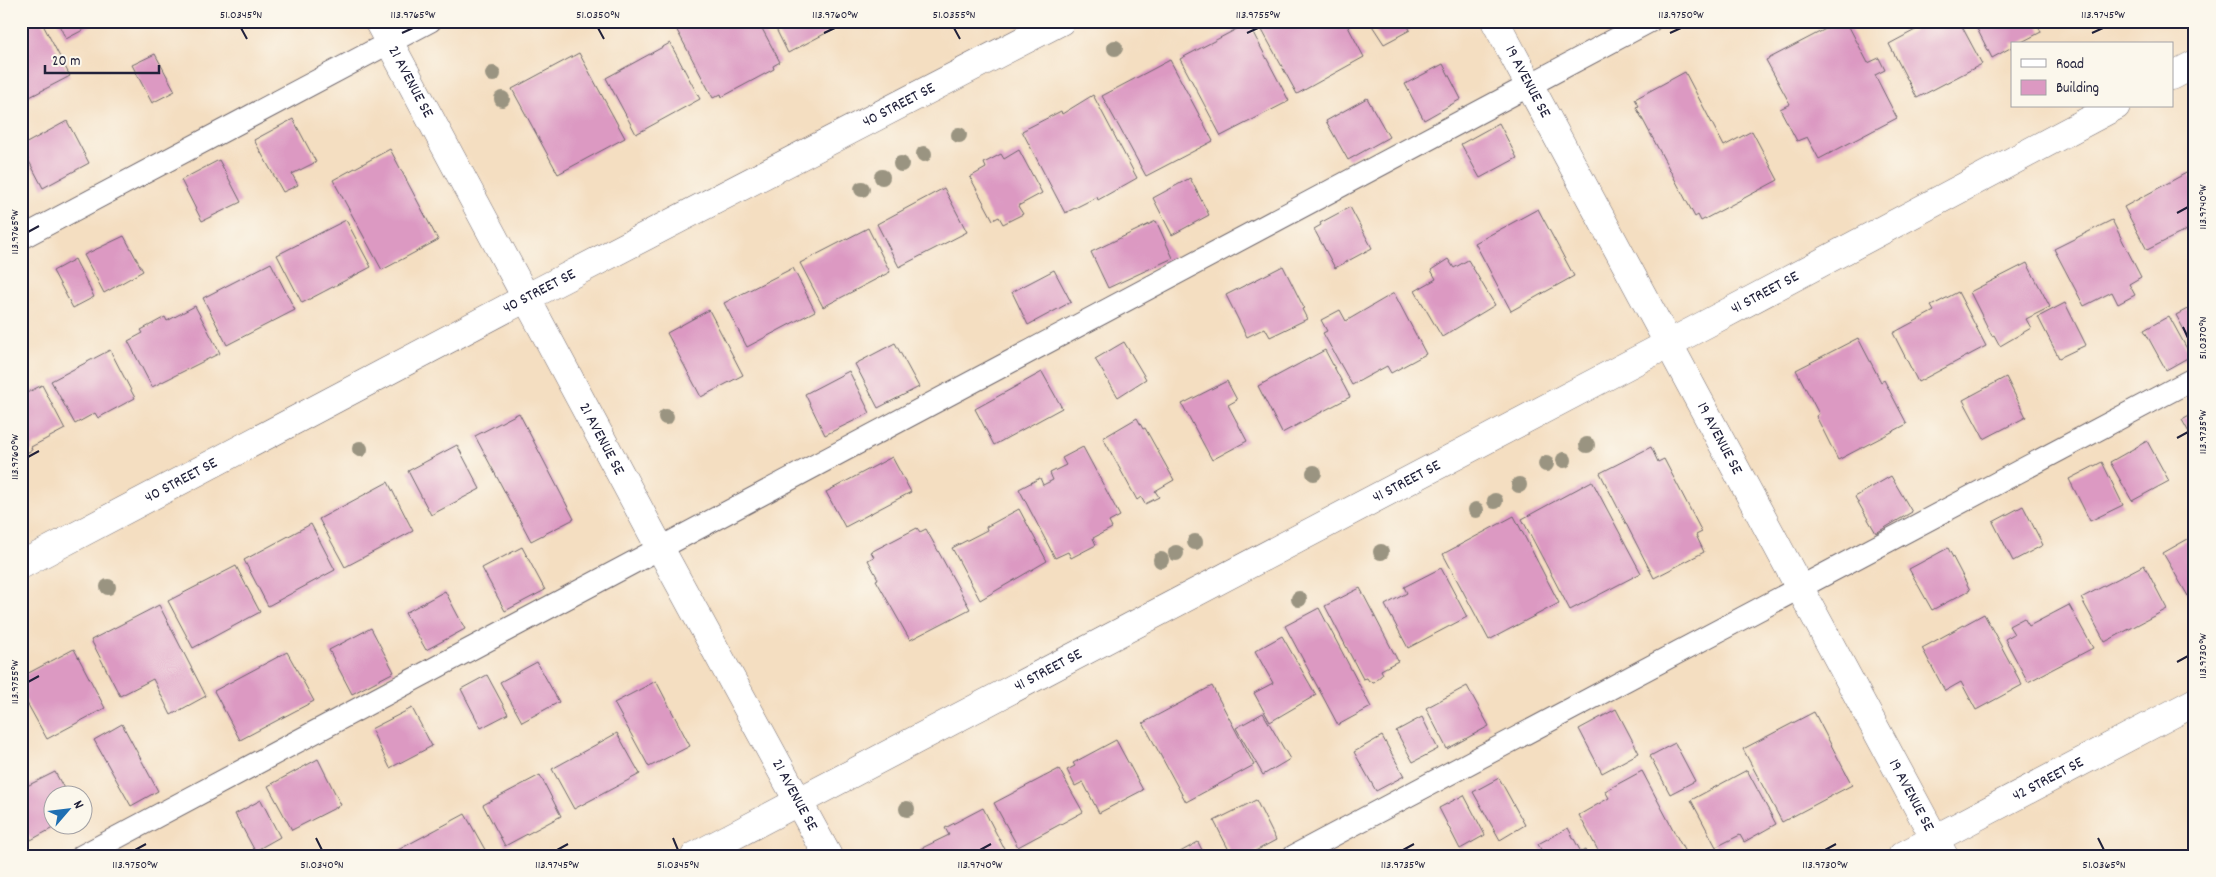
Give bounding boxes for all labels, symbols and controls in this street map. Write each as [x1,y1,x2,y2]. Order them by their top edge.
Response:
text: 51.0345°N [220,7,262,24]
text: 113.9765°W [391,7,436,24]
text: 51.0350°N [576,7,620,24]
text: 113.9760°W [812,7,858,24]
text: 51.0355°N [933,7,976,24]
text: 113.9755°W [1236,7,1280,24]
text: 113.9750°W [1658,7,1704,24]
text: 113.9745°W [2081,7,2125,24]
street label: 19 AVENUE SE [1499,41,1557,123]
scale bar [45,42,159,74]
street label: 21 AVENUE SE [382,42,440,123]
legend [2011,42,2174,108]
text: 20 m [52,51,80,73]
text: Road [2056,54,2084,76]
street label: 40 STREET SE [858,76,940,133]
text: Building [2056,78,2099,100]
text: 113.9740°W [2195,184,2212,229]
text: 113.9765°W [7,209,24,254]
street label: 40 STREET SE [499,262,580,320]
street label: 41 STREET SE [1727,265,1804,320]
text: 51.0370°N [2195,316,2212,359]
street label: 19 AVENUE SE [1691,398,1749,479]
street label: 21 AVENUE SE [573,399,631,480]
text: 113.9735°W [2195,410,2212,454]
text: 113.9760°W [7,434,24,480]
street label: 40 STREET SE [141,451,222,509]
street label: 41 STREET SE [1368,454,1445,509]
text: 113.9730°W [2195,633,2212,679]
street label: 41 STREET SE [1010,642,1087,698]
text: 113.9755°W [7,660,24,704]
street label: 42 STREET SE [2008,751,2088,807]
street label: 21 AVENUE SE [766,755,824,836]
street label: 19 AVENUE SE [1882,755,1941,836]
north arrow [42,784,92,834]
text: N [67,797,88,813]
text: 113.9750°W [112,857,158,874]
text: 51.0340°N [300,857,344,874]
text: 113.9745°W [535,857,579,874]
text: 51.0345°N [657,857,699,874]
text: 113.9740°W [958,857,1003,874]
text: 113.9735°W [1381,857,1425,874]
text: 113.9730°W [1802,857,1848,874]
text: 51.0365°N [2082,857,2126,874]

